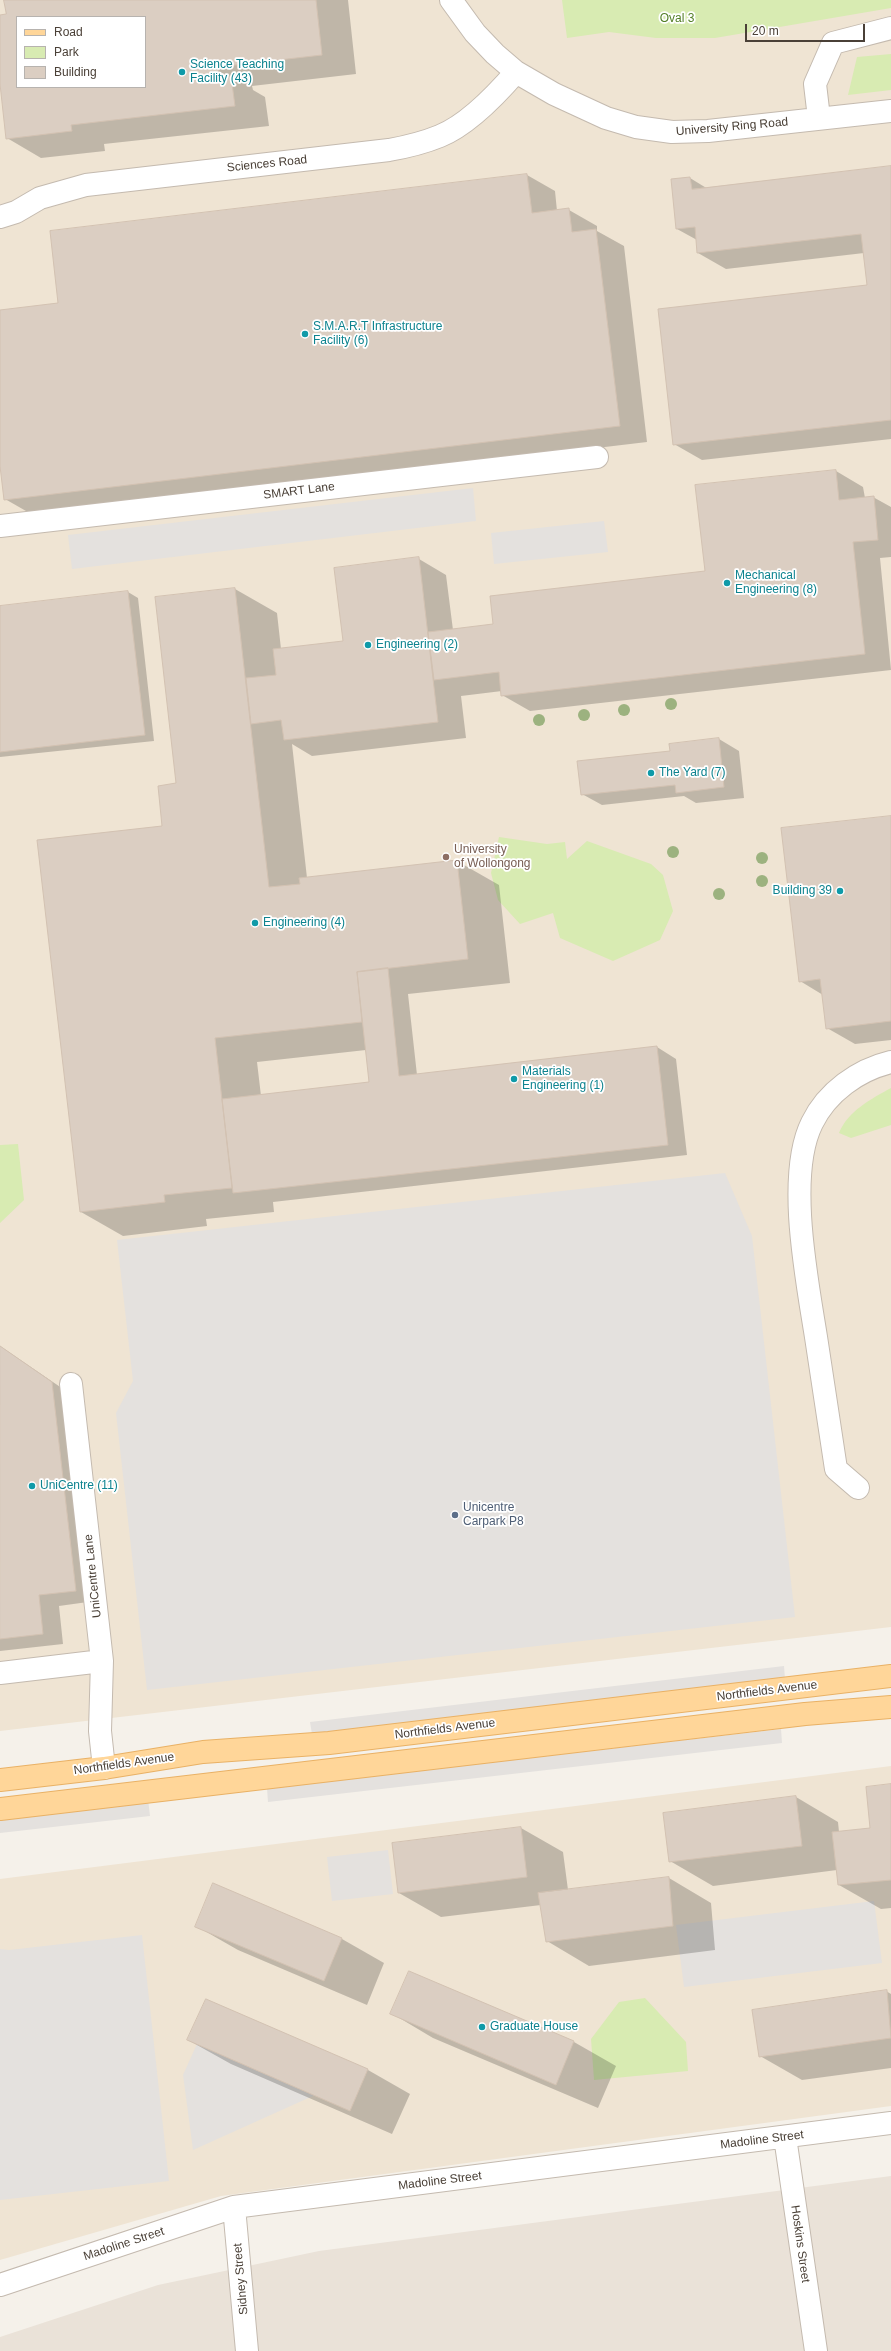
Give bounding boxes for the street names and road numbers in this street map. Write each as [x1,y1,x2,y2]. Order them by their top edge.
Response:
street label: University Ring Road [675,115,789,139]
street label: Sciences Road [226,153,308,175]
street label: SMART Lane [262,479,336,503]
street label: UniCentre Lane [81,1533,105,1619]
street label: Northfields Avenue [716,1678,818,1704]
street label: Northfields Avenue [394,1716,496,1742]
street label: Northfields Avenue [73,1750,175,1778]
street label: Madoline Street [719,2128,805,2152]
street label: Madoline Street [397,2169,483,2193]
street label: Hoskins Street [787,2204,813,2284]
street label: Madoline Street [82,2224,166,2264]
street label: Sidney Street [231,2242,251,2316]

